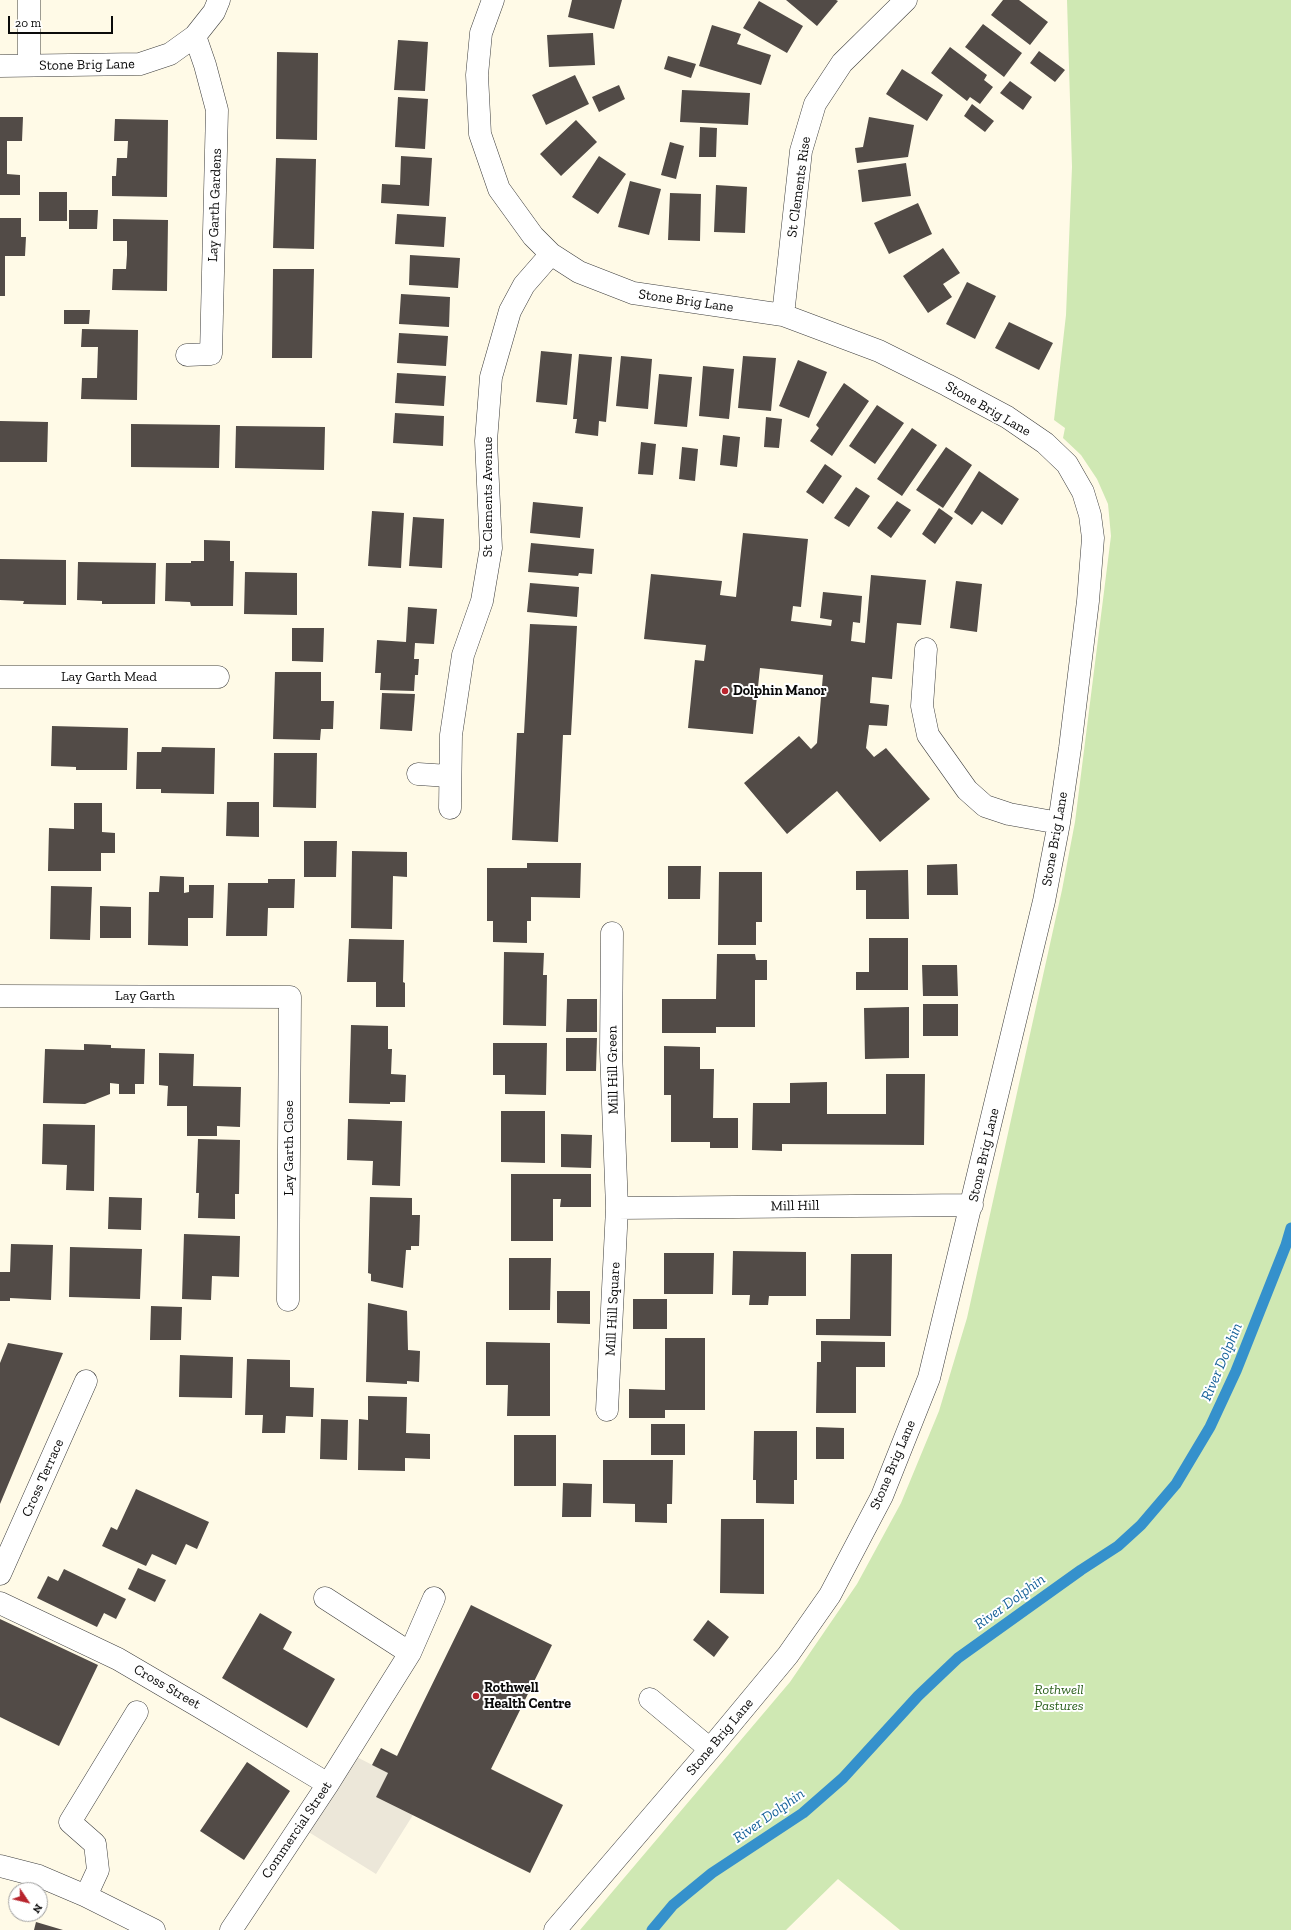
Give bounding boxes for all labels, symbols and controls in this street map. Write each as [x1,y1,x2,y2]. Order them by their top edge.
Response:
scale bar [10,8,115,34]
text: 20 m [15,16,41,30]
street label: Stone Brig Lane [39,56,135,74]
street label: St Clements Rise [784,136,814,238]
street label: Lay Garth Gardens [205,148,225,262]
street label: Stone Brig Lane [637,286,735,316]
street label: Stone Brig Lane [942,378,1034,440]
street label: St Clements Avenue [480,437,496,557]
street label: Lay Garth Mead [61,669,157,685]
place label: Dolphin Manor [733,683,827,699]
marker: Dolphin Manor [720,686,730,696]
street label: Stone Brig Lane [1038,790,1072,888]
street label: Lay Garth [115,988,175,1004]
street label: Mill Hill Green [604,1025,622,1115]
street label: Lay Garth Close [281,1100,297,1196]
street label: Stone Brig Lane [965,1106,1003,1204]
street label: Mill Hill [770,1197,820,1215]
street label: Mill Hill Square [602,1262,624,1356]
water label: River Dolphin [1198,1320,1246,1404]
street label: Stone Brig Lane [867,1418,919,1512]
street label: Cross Terrace [18,1436,68,1520]
water label: River Dolphin [971,1570,1049,1634]
street label: Cross Street [131,1661,203,1713]
place label: Rothwell Health Centre [484,1680,571,1712]
park label: Rothwell Pastures [1034,1682,1084,1714]
marker: Rothwell Health Centre [471,1691,481,1701]
street label: Stone Brig Lane [683,1695,757,1779]
street label: Commercial Street [258,1778,336,1882]
water label: River Dolphin [730,1785,808,1847]
north arrow [8,1882,48,1922]
text: N [30,1901,45,1916]

